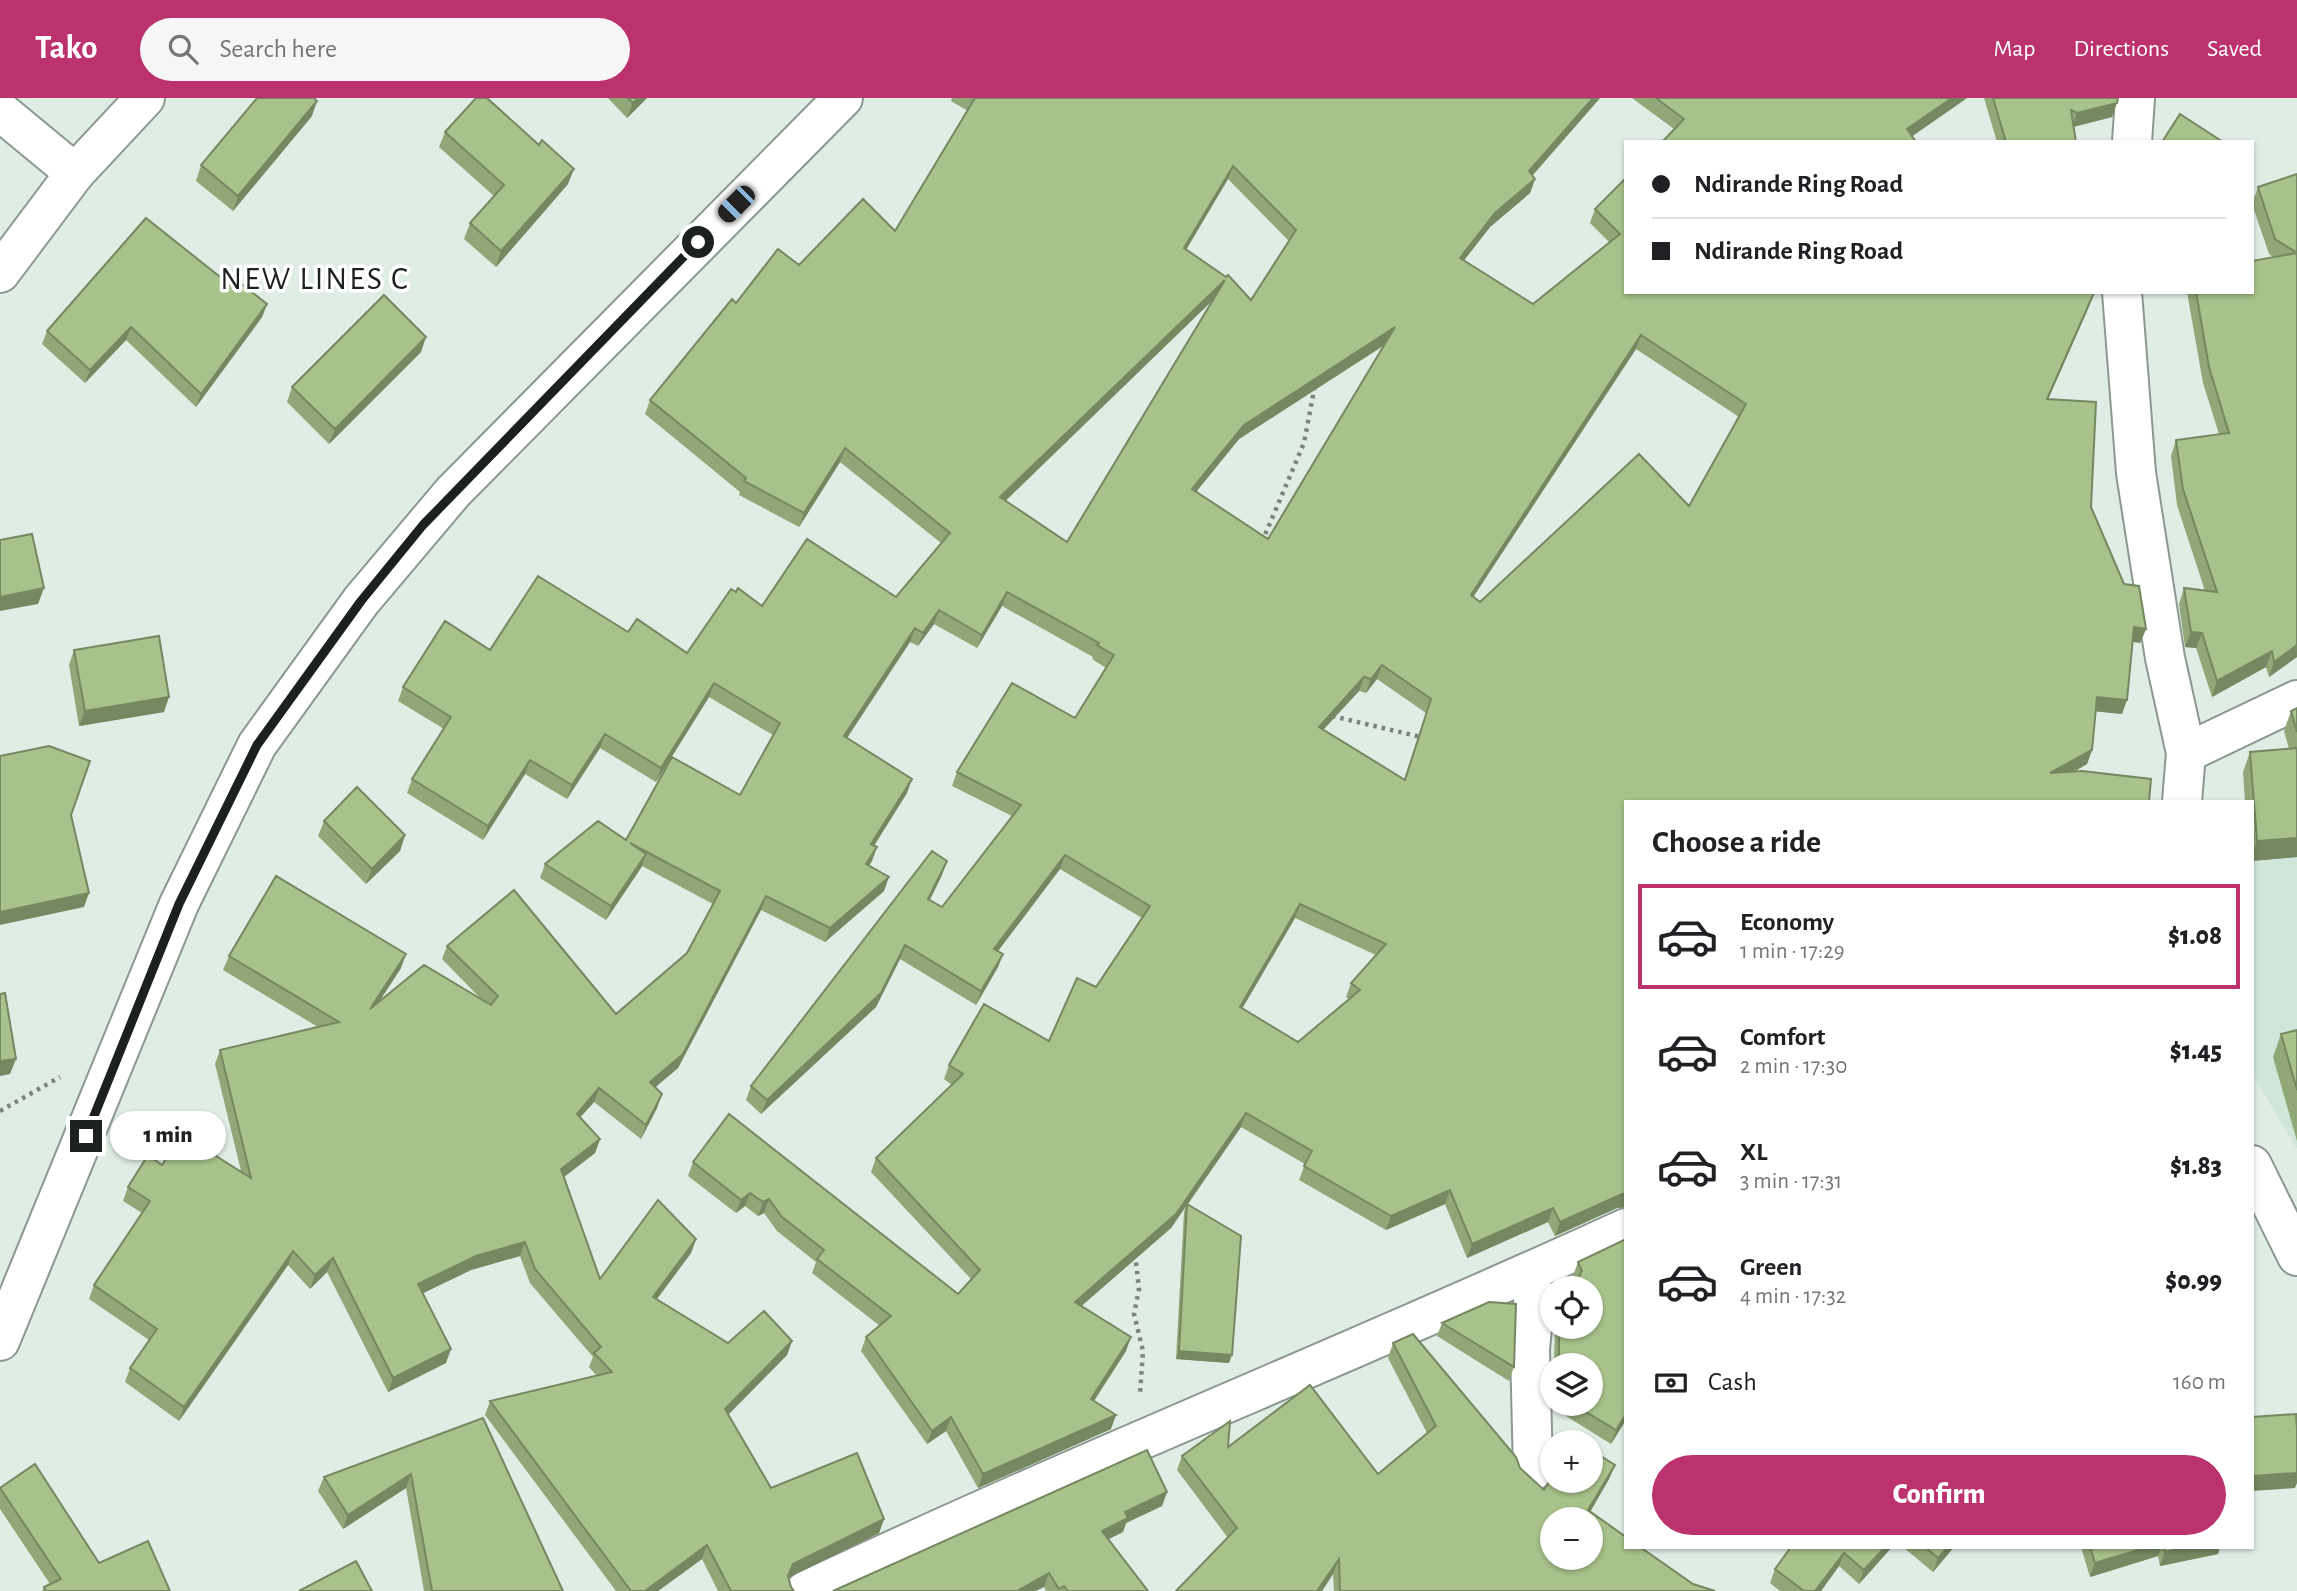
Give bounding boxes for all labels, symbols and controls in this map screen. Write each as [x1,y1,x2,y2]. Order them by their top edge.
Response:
search box [140,18,630,81]
icon: search [164,30,202,68]
text: Tako [35,32,98,65]
text: Search here [220,36,337,62]
text: Map [1993,37,2035,61]
text: Directions [2073,37,2169,61]
text: Saved [2207,37,2262,61]
text: Ndirande Ring Road [1694,171,1903,197]
car [714,182,759,226]
route start [682,226,714,258]
text: Ndirande Ring Road [1694,238,1903,264]
district label: NEW LINES C [220,263,410,295]
text: Choose a ride [1652,826,1821,858]
icon: car [1656,905,1719,968]
text: Economy [1740,909,1834,935]
text: $1.08 [2168,923,2222,949]
text: 1 min · 17:29 [1740,940,1844,963]
icon: car [1656,1020,1719,1083]
text: Comfort [1740,1024,1825,1050]
text: $1.45 [2170,1038,2222,1064]
text: 2 min · 17:30 [1740,1055,1847,1078]
callout: 1 min [110,1112,226,1160]
route end [70,1120,102,1152]
text: 1 min [144,1124,192,1147]
icon: car [1656,1135,1719,1198]
text: XL [1740,1139,1767,1165]
text: $1.83 [2170,1153,2222,1179]
text: 3 min · 17:31 [1740,1170,1842,1193]
icon: car [1656,1250,1719,1313]
text: Green [1740,1254,1802,1280]
text: $0.99 [2165,1268,2222,1294]
map controls [1540,1276,1603,1570]
button: locate [1540,1276,1603,1339]
text: 4 min · 17:32 [1740,1285,1846,1308]
button: layers [1540,1353,1603,1416]
icon: cash [1652,1364,1690,1402]
text: Cash [1708,1369,1757,1395]
text: 160 m [2173,1371,2226,1394]
button: + [1540,1430,1603,1493]
button: Confirm [1652,1455,2226,1535]
button: − [1540,1507,1603,1570]

